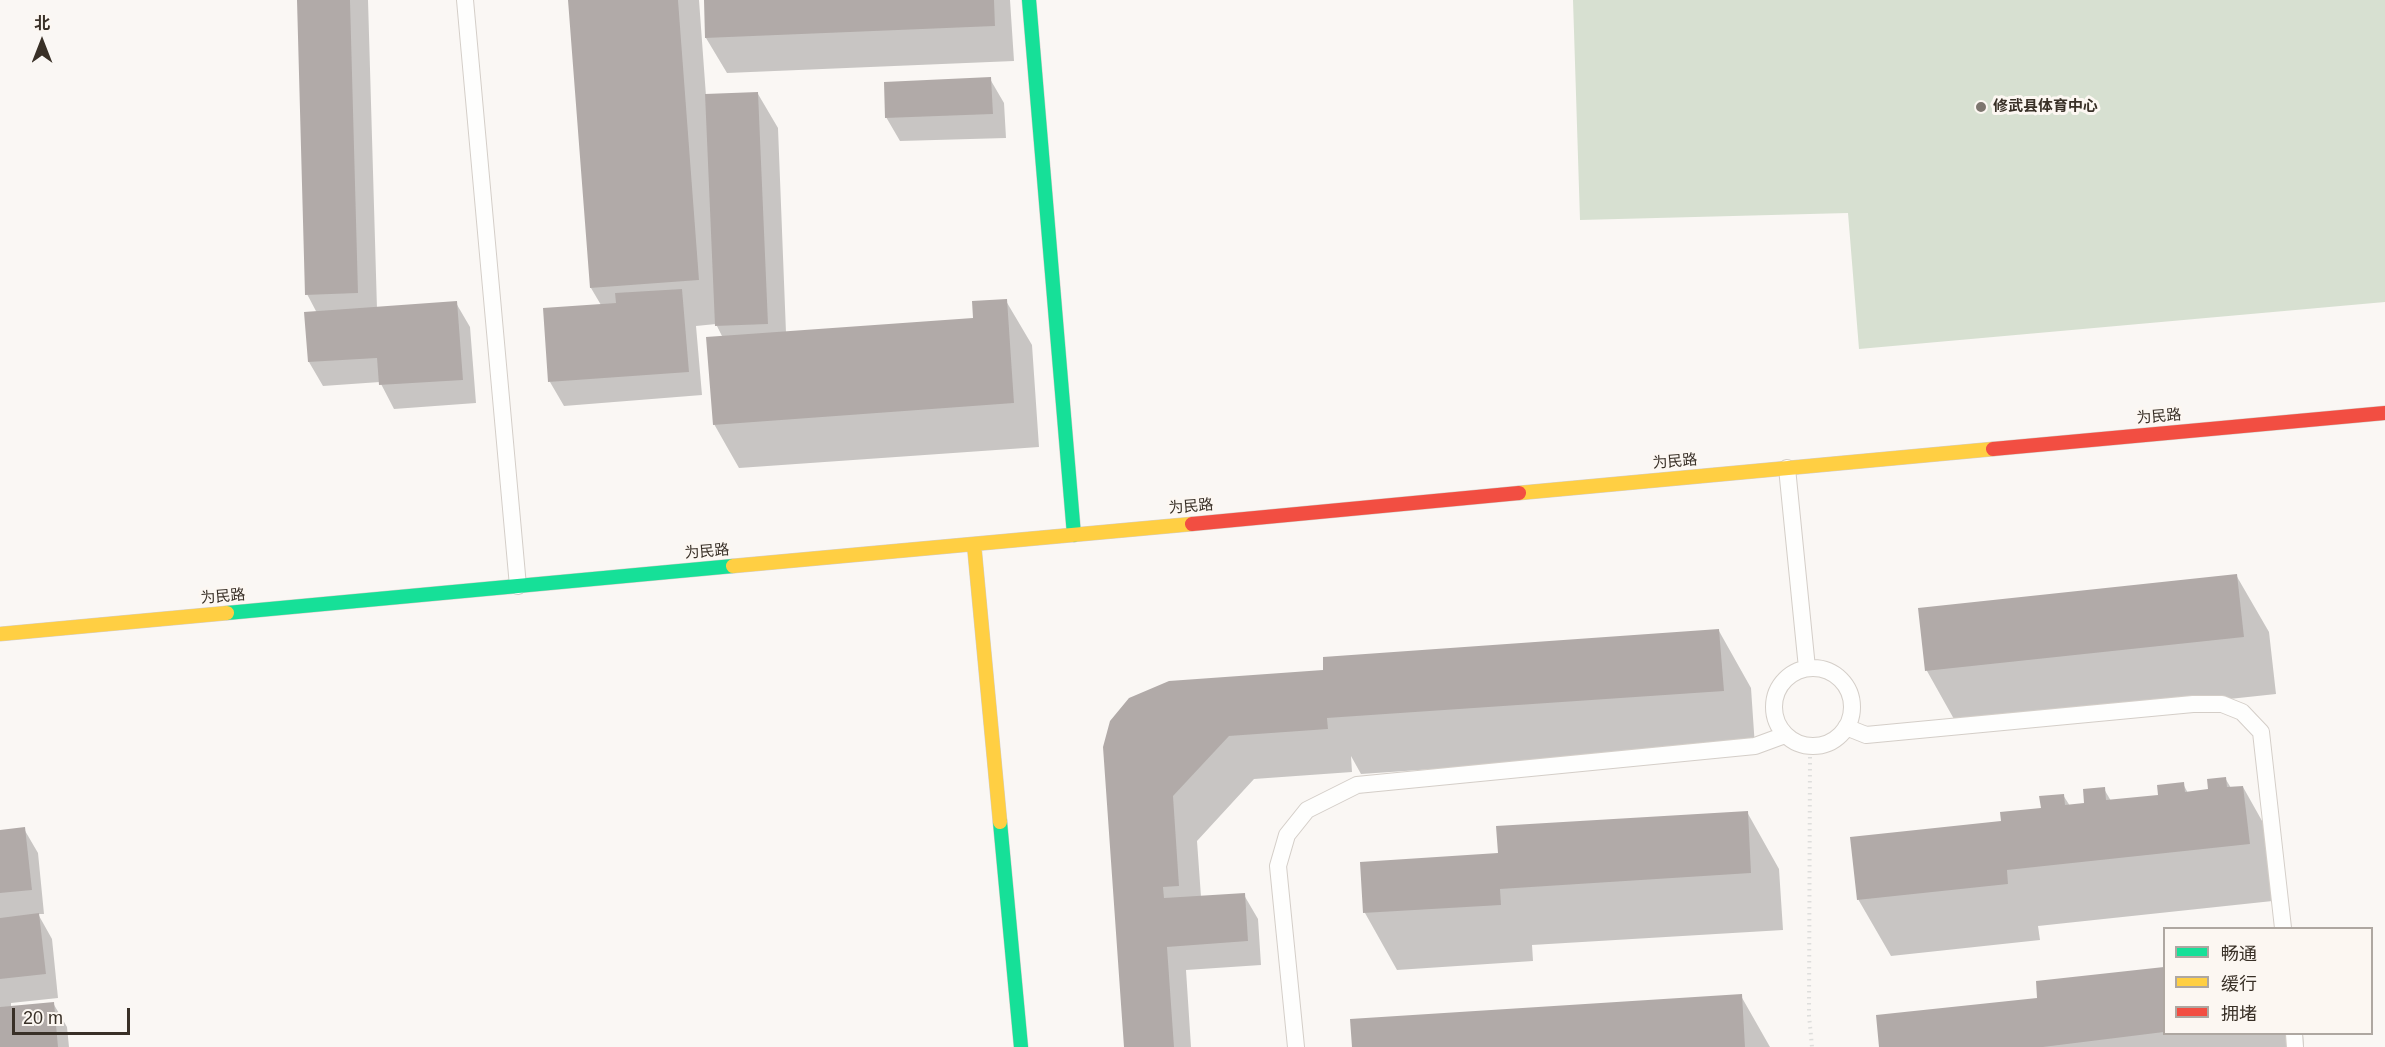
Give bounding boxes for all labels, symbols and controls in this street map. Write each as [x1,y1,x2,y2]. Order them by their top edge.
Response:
north arrow [12,12,72,72]
text: 北 [34,15,50,32]
place label: 修武县体育中心 [1993,98,2098,116]
marker: 修武县体育中心 [1974,100,1988,114]
street label: 为民路 [2136,406,2182,428]
street label: 为民路 [1652,451,1698,473]
street label: 为民路 [1168,496,1214,518]
street label: 为民路 [684,541,730,563]
street label: 为民路 [200,586,246,608]
legend [2163,927,2373,1035]
text: 畅通 [2221,944,2257,964]
text: 缓行 [2221,974,2257,994]
scale bar [15,996,134,1034]
text: 拥堵 [2221,1004,2257,1024]
text: 20 m [23,1008,63,1028]

